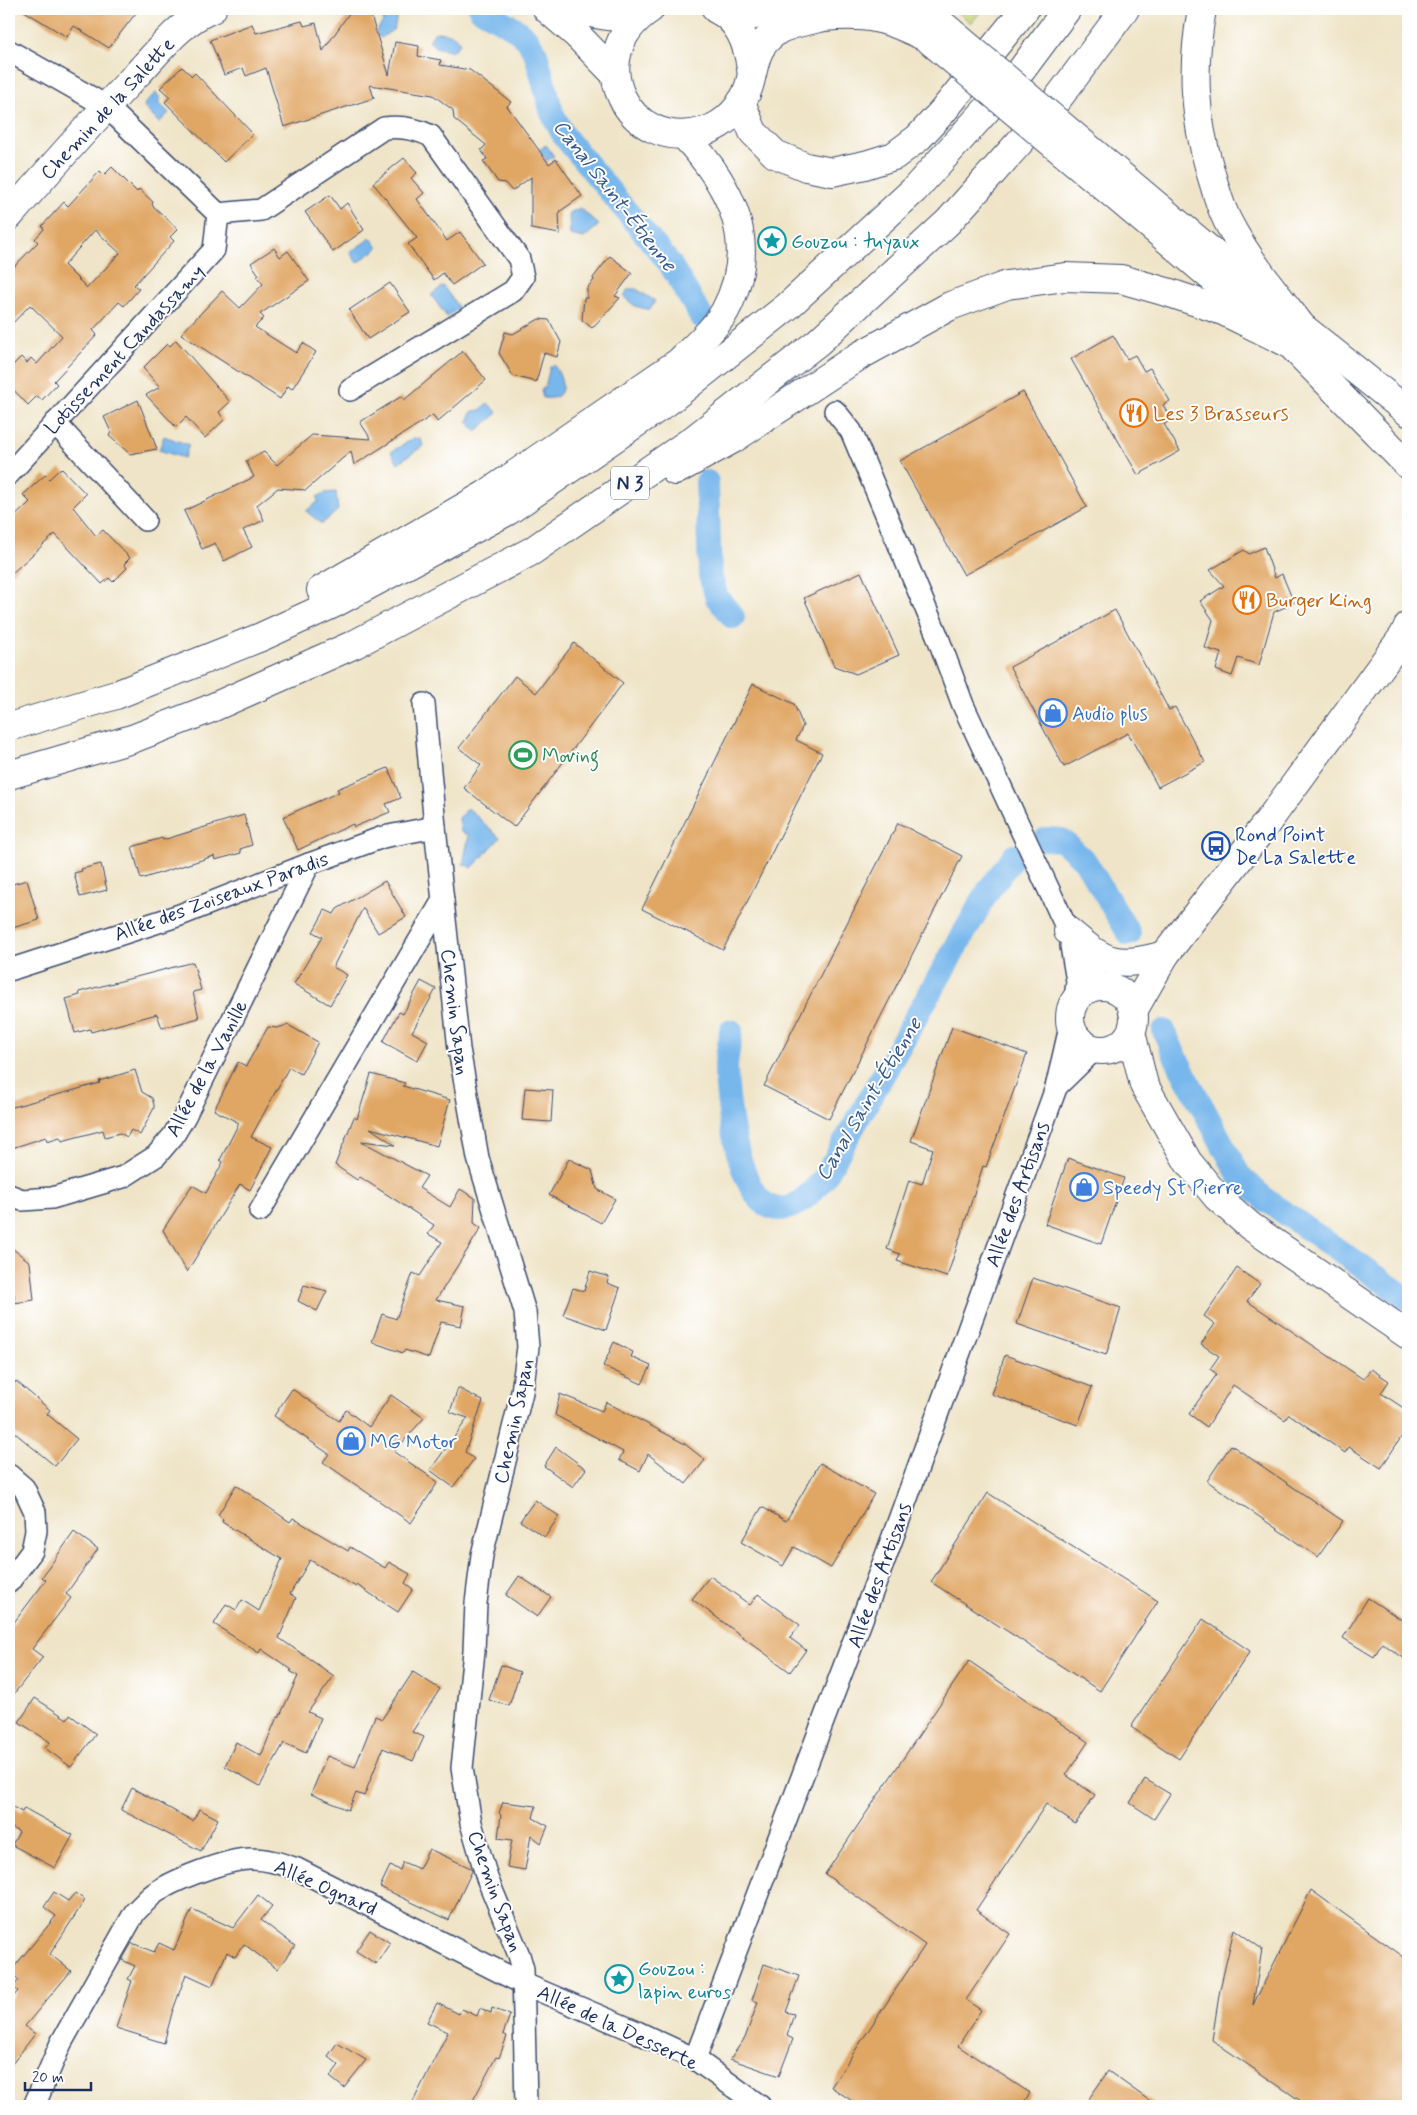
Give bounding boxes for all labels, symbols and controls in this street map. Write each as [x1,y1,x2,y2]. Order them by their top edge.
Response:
street label: Chemin de la Salette [35,32,182,186]
water label: Canal Saint-Étienne [546,114,683,279]
place icon: Gouzou : tuyaux [757,226,787,256]
place label: Gouzou : tuyaux [791,229,920,256]
street label: Lotissement Candassamy [39,259,211,441]
restaurant icon: Les 3 Brasseurs [1119,398,1149,428]
place label: Les 3 Brasseurs [1153,401,1289,428]
road number: N 3 [611,466,649,499]
restaurant icon: Burger King [1232,585,1262,615]
place label: Burger King [1266,588,1372,616]
shop icon: Audio plus [1038,698,1068,728]
place label: Audio plus [1072,701,1148,728]
sports icon: Moving [508,740,538,770]
place label: Moving [542,743,599,772]
place label: Rond Point De La Salette [1235,822,1356,872]
bus stop icon: Rond Point De La Salette [1201,831,1231,861]
street label: Allée des Zoiseaux Paradis [110,846,333,949]
street label: Chemin Sapan [433,947,476,1077]
street label: Allée de la Vanille [160,996,255,1142]
water label: Canal Saint-Étienne [809,1011,929,1186]
street label: Allée des Artisans [980,1118,1057,1271]
shop icon: Speedy St Pierre [1069,1172,1099,1202]
place label: Speedy St Pierre [1103,1175,1243,1202]
street label: Chemin Sapan [488,1356,541,1486]
shop icon: MG Motor [336,1426,366,1456]
place label: MG Motor [370,1429,458,1456]
street label: Allée des Artisans [842,1499,919,1652]
street label: Chemin Sapan [460,1827,529,1956]
street label: Allée Ognard [270,1854,381,1923]
place label: Gouzou : lapin euros [638,1956,731,2006]
place icon: Gouzou : lapin euros [604,1964,634,1994]
street label: Allée de la Desserte [533,1979,702,2077]
scale bar [25,2060,91,2092]
text: 20 m [32,2068,64,2088]

